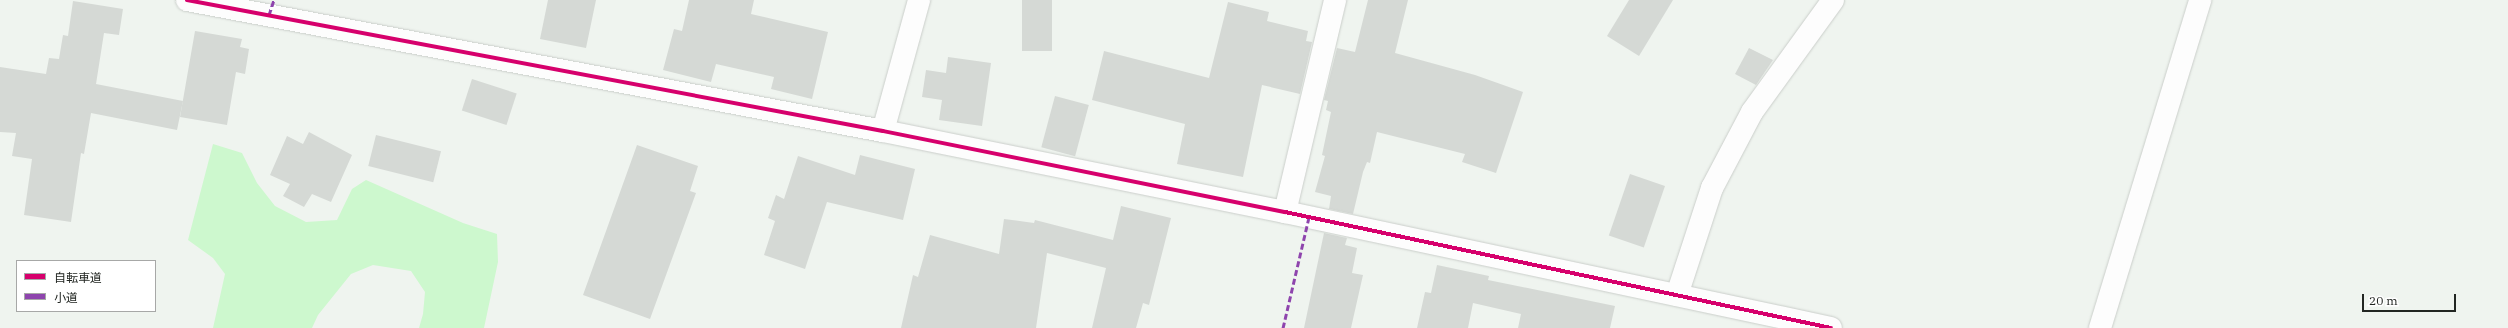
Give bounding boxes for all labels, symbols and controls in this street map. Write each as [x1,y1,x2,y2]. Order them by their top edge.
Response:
legend [16,260,156,312]
text: 自転車道 [54,270,102,285]
scale bar [2364,286,2458,312]
text: 小道 [54,290,78,305]
text: 20 m [2369,293,2398,308]

